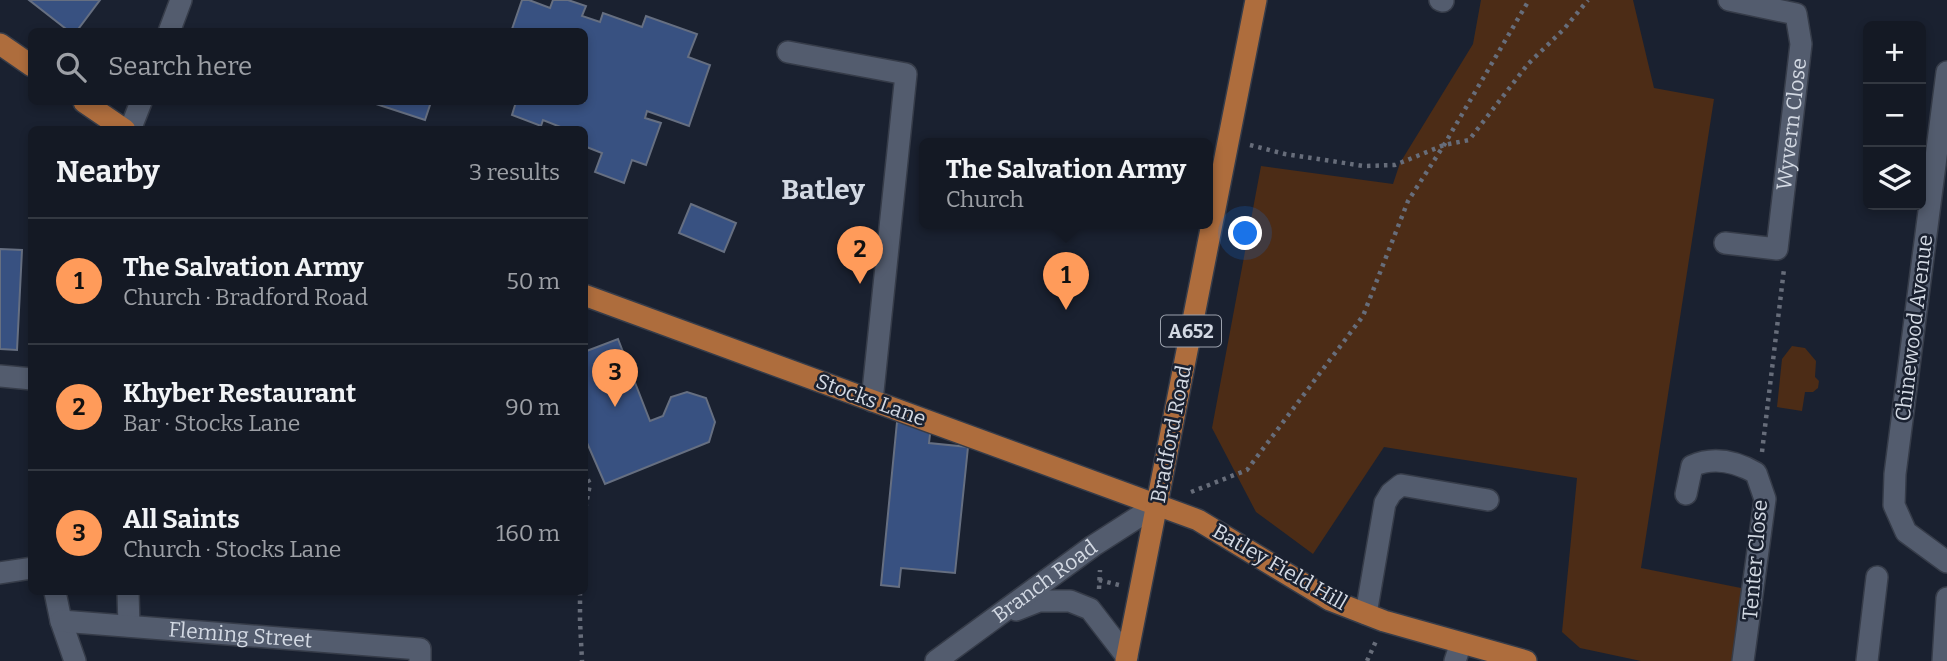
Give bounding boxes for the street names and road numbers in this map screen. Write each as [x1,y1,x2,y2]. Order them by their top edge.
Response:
street label: Wyvern Close [1771,57,1812,192]
street label: Chinewood Avenue [1890,233,1938,423]
road number: A652 [1161,316,1221,346]
street label: Bradford Road [1145,363,1197,505]
street label: Stocks Lane [812,368,930,432]
street label: Tenter Close [1737,499,1773,621]
street label: Batley Field Hill [1208,518,1352,616]
street label: Branch Road [987,534,1102,628]
street label: Fleming Street [168,616,314,654]

